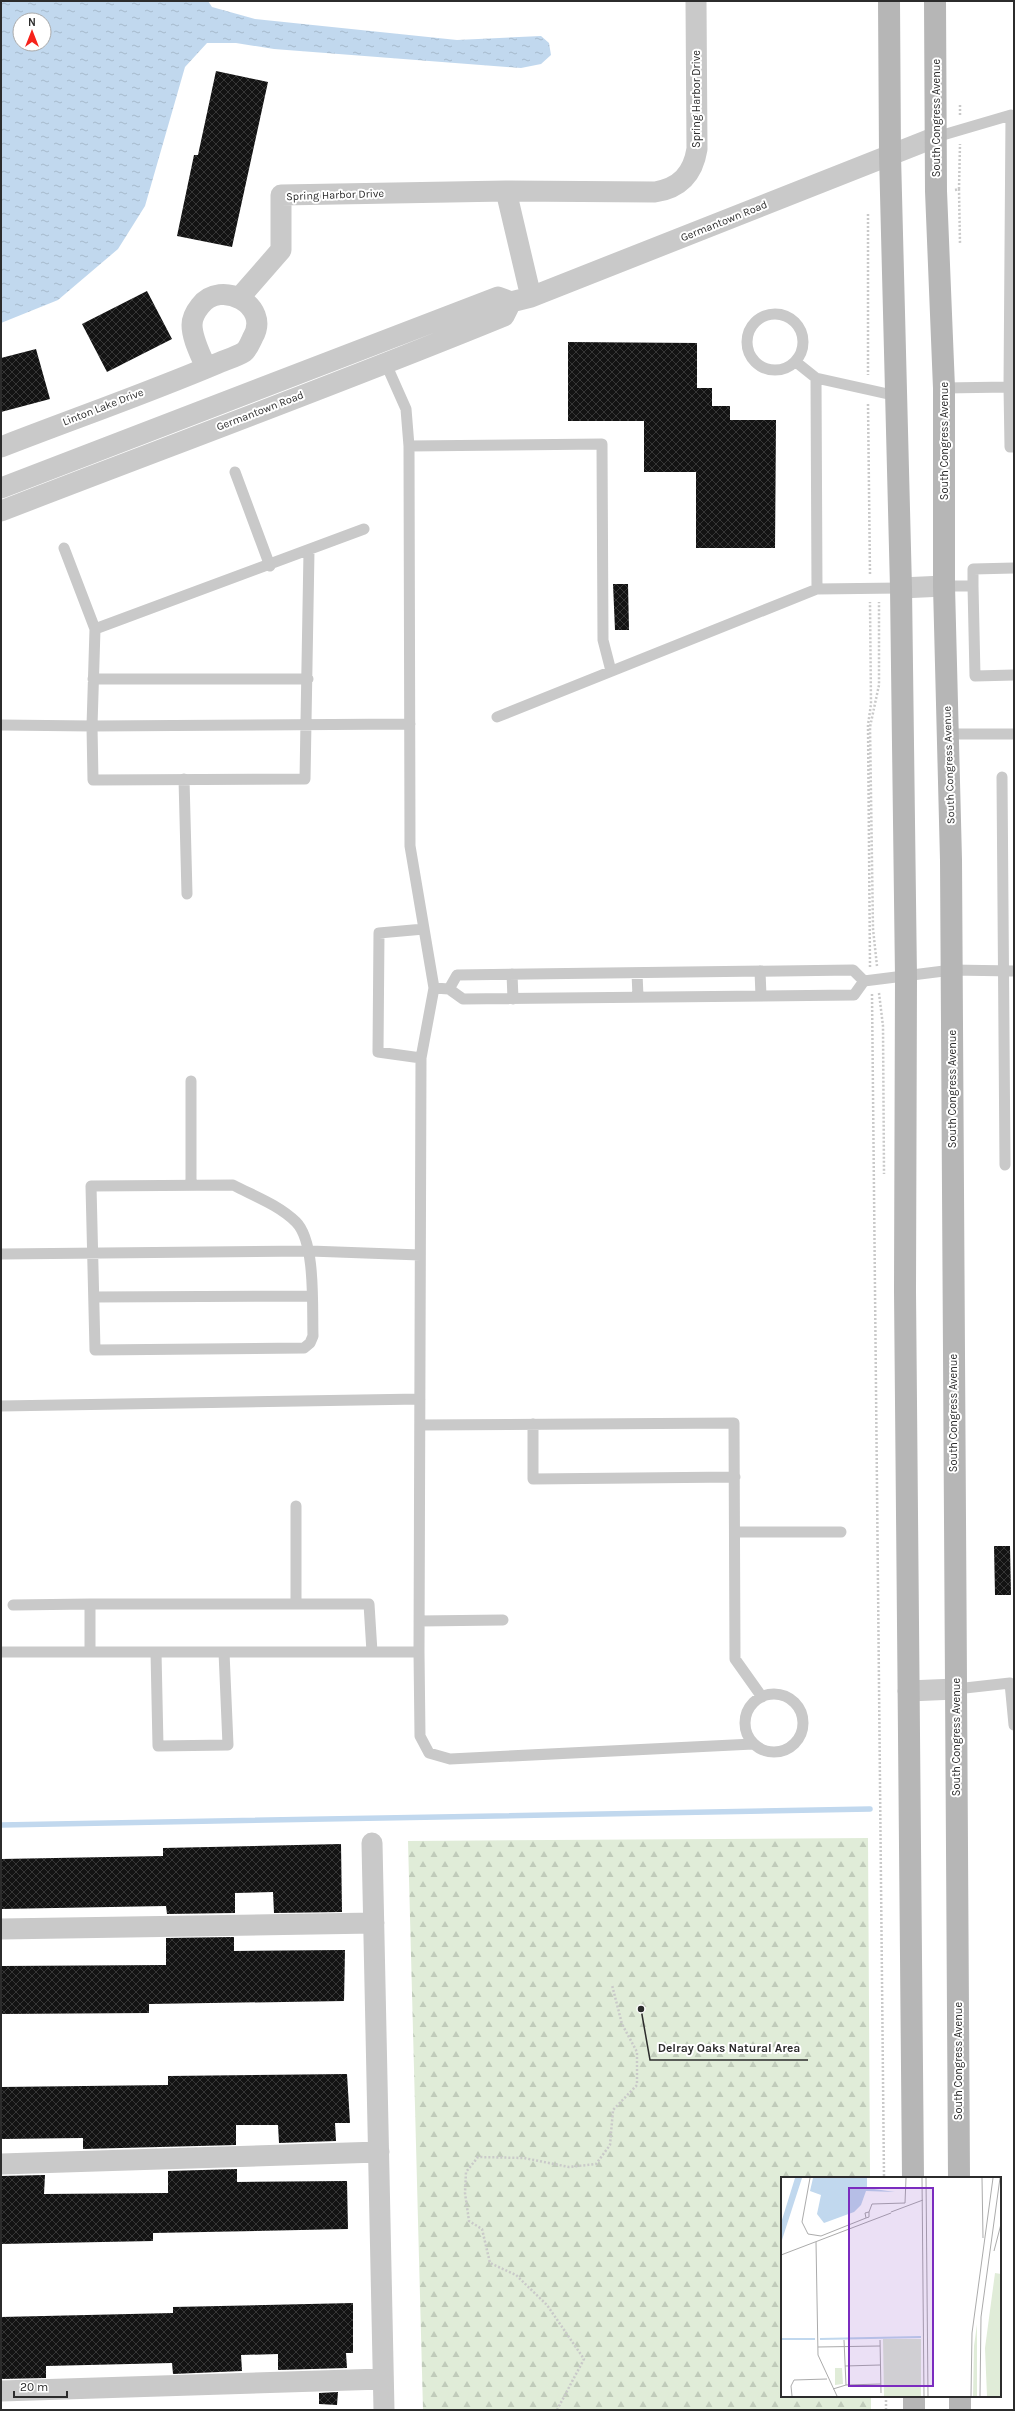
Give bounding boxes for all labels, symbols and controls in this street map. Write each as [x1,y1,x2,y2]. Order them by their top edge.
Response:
north arrow [12,12,52,52]
text: N [28,16,36,29]
street label: Spring Harbor Drive [690,50,703,148]
street label: South Congress Avenue [930,58,943,177]
street label: Spring Harbor Drive [286,187,385,203]
street label: Germantown Road [679,198,769,244]
street label: South Congress Avenue [938,381,951,500]
street label: Linton Lake Drive [61,385,146,428]
street label: Germantown Road [215,388,305,434]
street label: South Congress Avenue [940,705,958,824]
street label: South Congress Avenue [946,1029,959,1148]
street label: South Congress Avenue [947,1353,960,1472]
street label: South Congress Avenue [950,1677,963,1796]
street label: South Congress Avenue [952,2001,965,2120]
callout: Delray Oaks Natural Area [650,2036,808,2060]
text: Delray Oaks Natural Area [658,2041,800,2055]
inset map [781,2177,1001,2397]
scale bar [14,2373,67,2399]
text: 20 m [20,2380,48,2394]

